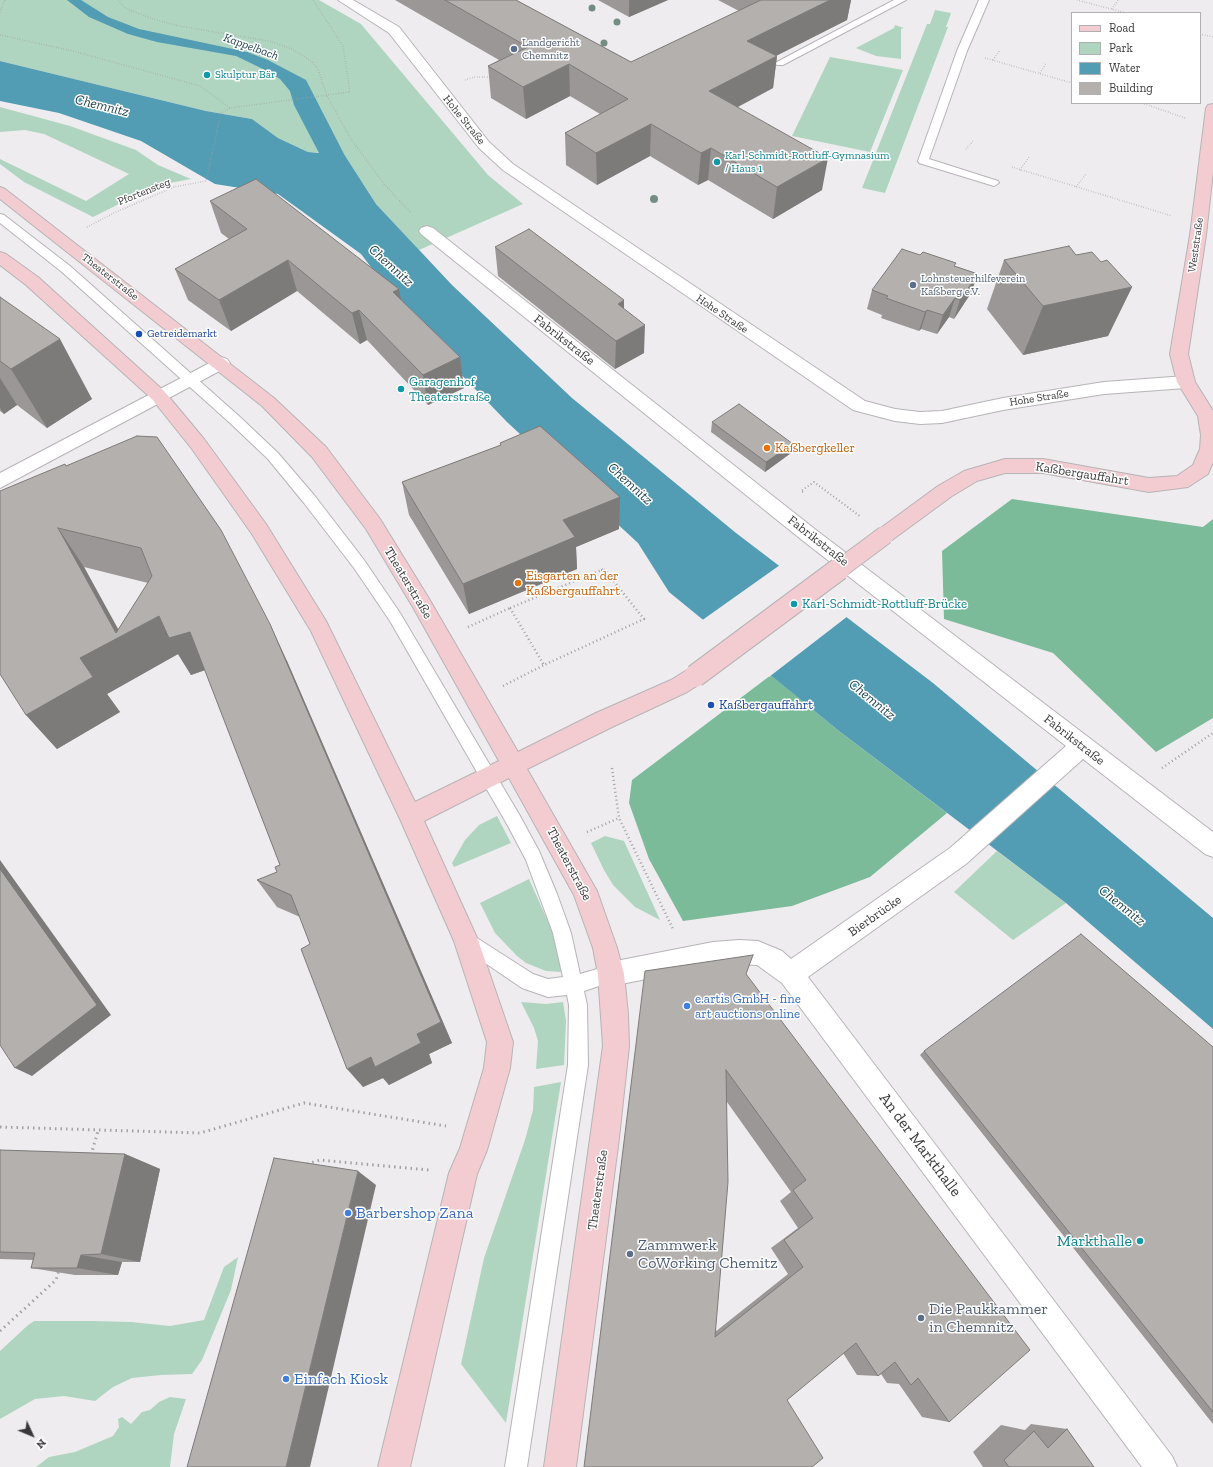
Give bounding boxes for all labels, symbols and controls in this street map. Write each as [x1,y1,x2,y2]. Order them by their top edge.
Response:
legend [1071,12,1201,104]
text: Road [1109,21,1135,35]
water label: Kappelbach [222,30,280,64]
place label: Landgericht Chemnitz [522,36,580,62]
text: Park [1109,41,1133,55]
marker: Landgericht Chemnitz [509,44,519,54]
text: Water [1109,61,1141,75]
place label: Skulptur Bär [215,68,276,82]
marker: Skulptur Bär [202,70,212,80]
text: Building [1109,81,1153,95]
water label: Chemnitz [73,91,131,121]
street label: Hohe Straße [440,93,488,147]
place label: Karl-Schmidt-Rottluff-Gymnasium / Haus 1 [725,149,890,175]
marker: Karl-Schmidt-Rottluff-Gymnasium / Haus 1 [712,157,722,167]
street label: Pfortensteg [116,175,172,209]
street label: Weststraße [1186,217,1206,273]
water label: Chemnitz [365,241,417,291]
street label: Theaterstraße [79,251,141,303]
place label: Lohnsteuerhilfeverein Kaßberg e.V. [921,272,1025,298]
marker: Lohnsteuerhilfeverein Kaßberg e.V. [908,280,918,290]
street label: Hohe Straße [694,292,750,336]
street label: Fabrikstraße [530,311,598,369]
place label: Getreidemarkt [147,327,217,341]
marker: Getreidemarkt [134,329,144,339]
place label: Garagenhof Theaterstraße [409,374,490,405]
marker: Garagenhof Theaterstraße [396,384,406,394]
street label: Hohe Straße [1008,387,1070,409]
place label: Kaßbergkeller [775,440,855,456]
marker: Kaßbergkeller [762,443,772,453]
water label: Chemnitz [604,459,656,509]
street label: Kaßbergauffahrt [1034,459,1130,489]
street label: Fabrikstraße [784,512,852,570]
street label: Theaterstraße [380,544,436,622]
place label: Eisgarten an der Kaßbergauffahrt [526,568,620,599]
marker: Eisgarten an der Kaßbergauffahrt [513,578,523,588]
place label: Karl-Schmidt-Rottluff-Brücke [802,596,967,612]
marker: Karl-Schmidt-Rottluff-Brücke [789,599,799,609]
water label: Chemnitz [845,676,899,724]
place label: Kaßbergauffahrt [719,697,813,713]
marker: Kaßbergauffahrt [706,700,716,710]
street label: Fabrikstraße [1040,711,1108,769]
street label: Theaterstraße [543,825,595,903]
water label: Chemnitz [1095,882,1149,930]
street label: Bierbrücke [845,892,905,940]
place label: e.artis GmbH - fine art auctions online [695,991,801,1022]
marker: e.artis GmbH - fine art auctions online [682,1001,692,1011]
street label: An der Markthalle [875,1089,965,1201]
street label: Theaterstraße [585,1149,611,1231]
place label: Barbershop Zana [356,1203,473,1223]
marker: Barbershop Zana [343,1208,353,1218]
place label: Markthalle [1057,1231,1132,1251]
place label: Zammwerk CoWorking Chemitz [638,1235,778,1273]
marker: Markthalle [1135,1236,1145,1246]
marker: Zammwerk CoWorking Chemitz [625,1249,635,1259]
place label: Die Paukkammer in Chemnitz [929,1299,1048,1337]
marker: Die Paukkammer in Chemnitz [916,1313,926,1323]
place label: Einfach Kiosk [294,1369,388,1389]
marker: Einfach Kiosk [281,1374,291,1384]
north arrow [12,1415,52,1455]
text: N [33,1436,49,1451]

